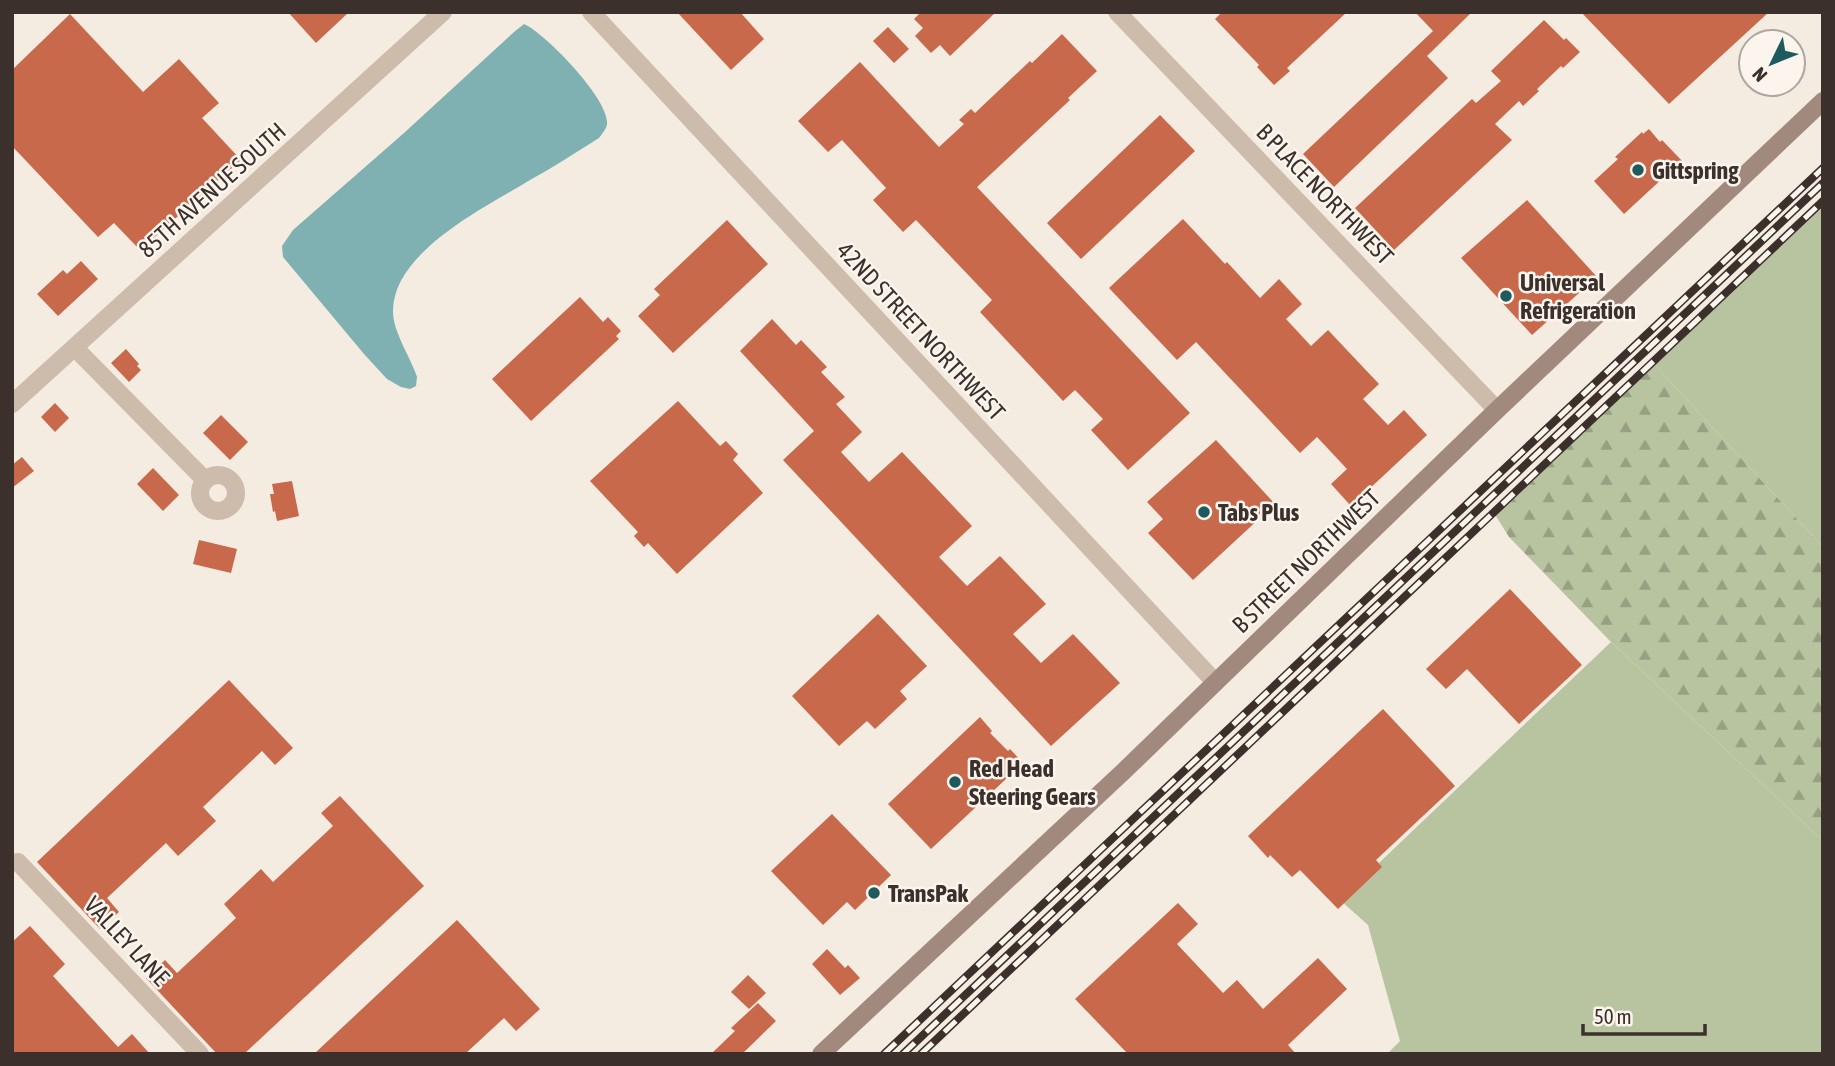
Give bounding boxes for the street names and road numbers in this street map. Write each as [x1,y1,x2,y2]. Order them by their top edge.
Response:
street label: 85TH AVENUE SOUTH [133,117,291,263]
street label: B PLACE NORTHWEST [1251,118,1399,270]
street label: 42ND STREET NORTHWEST [832,237,1011,426]
street label: B STREET NORTHWEST [1227,483,1386,638]
street label: VALLEY LANE [79,891,175,991]

